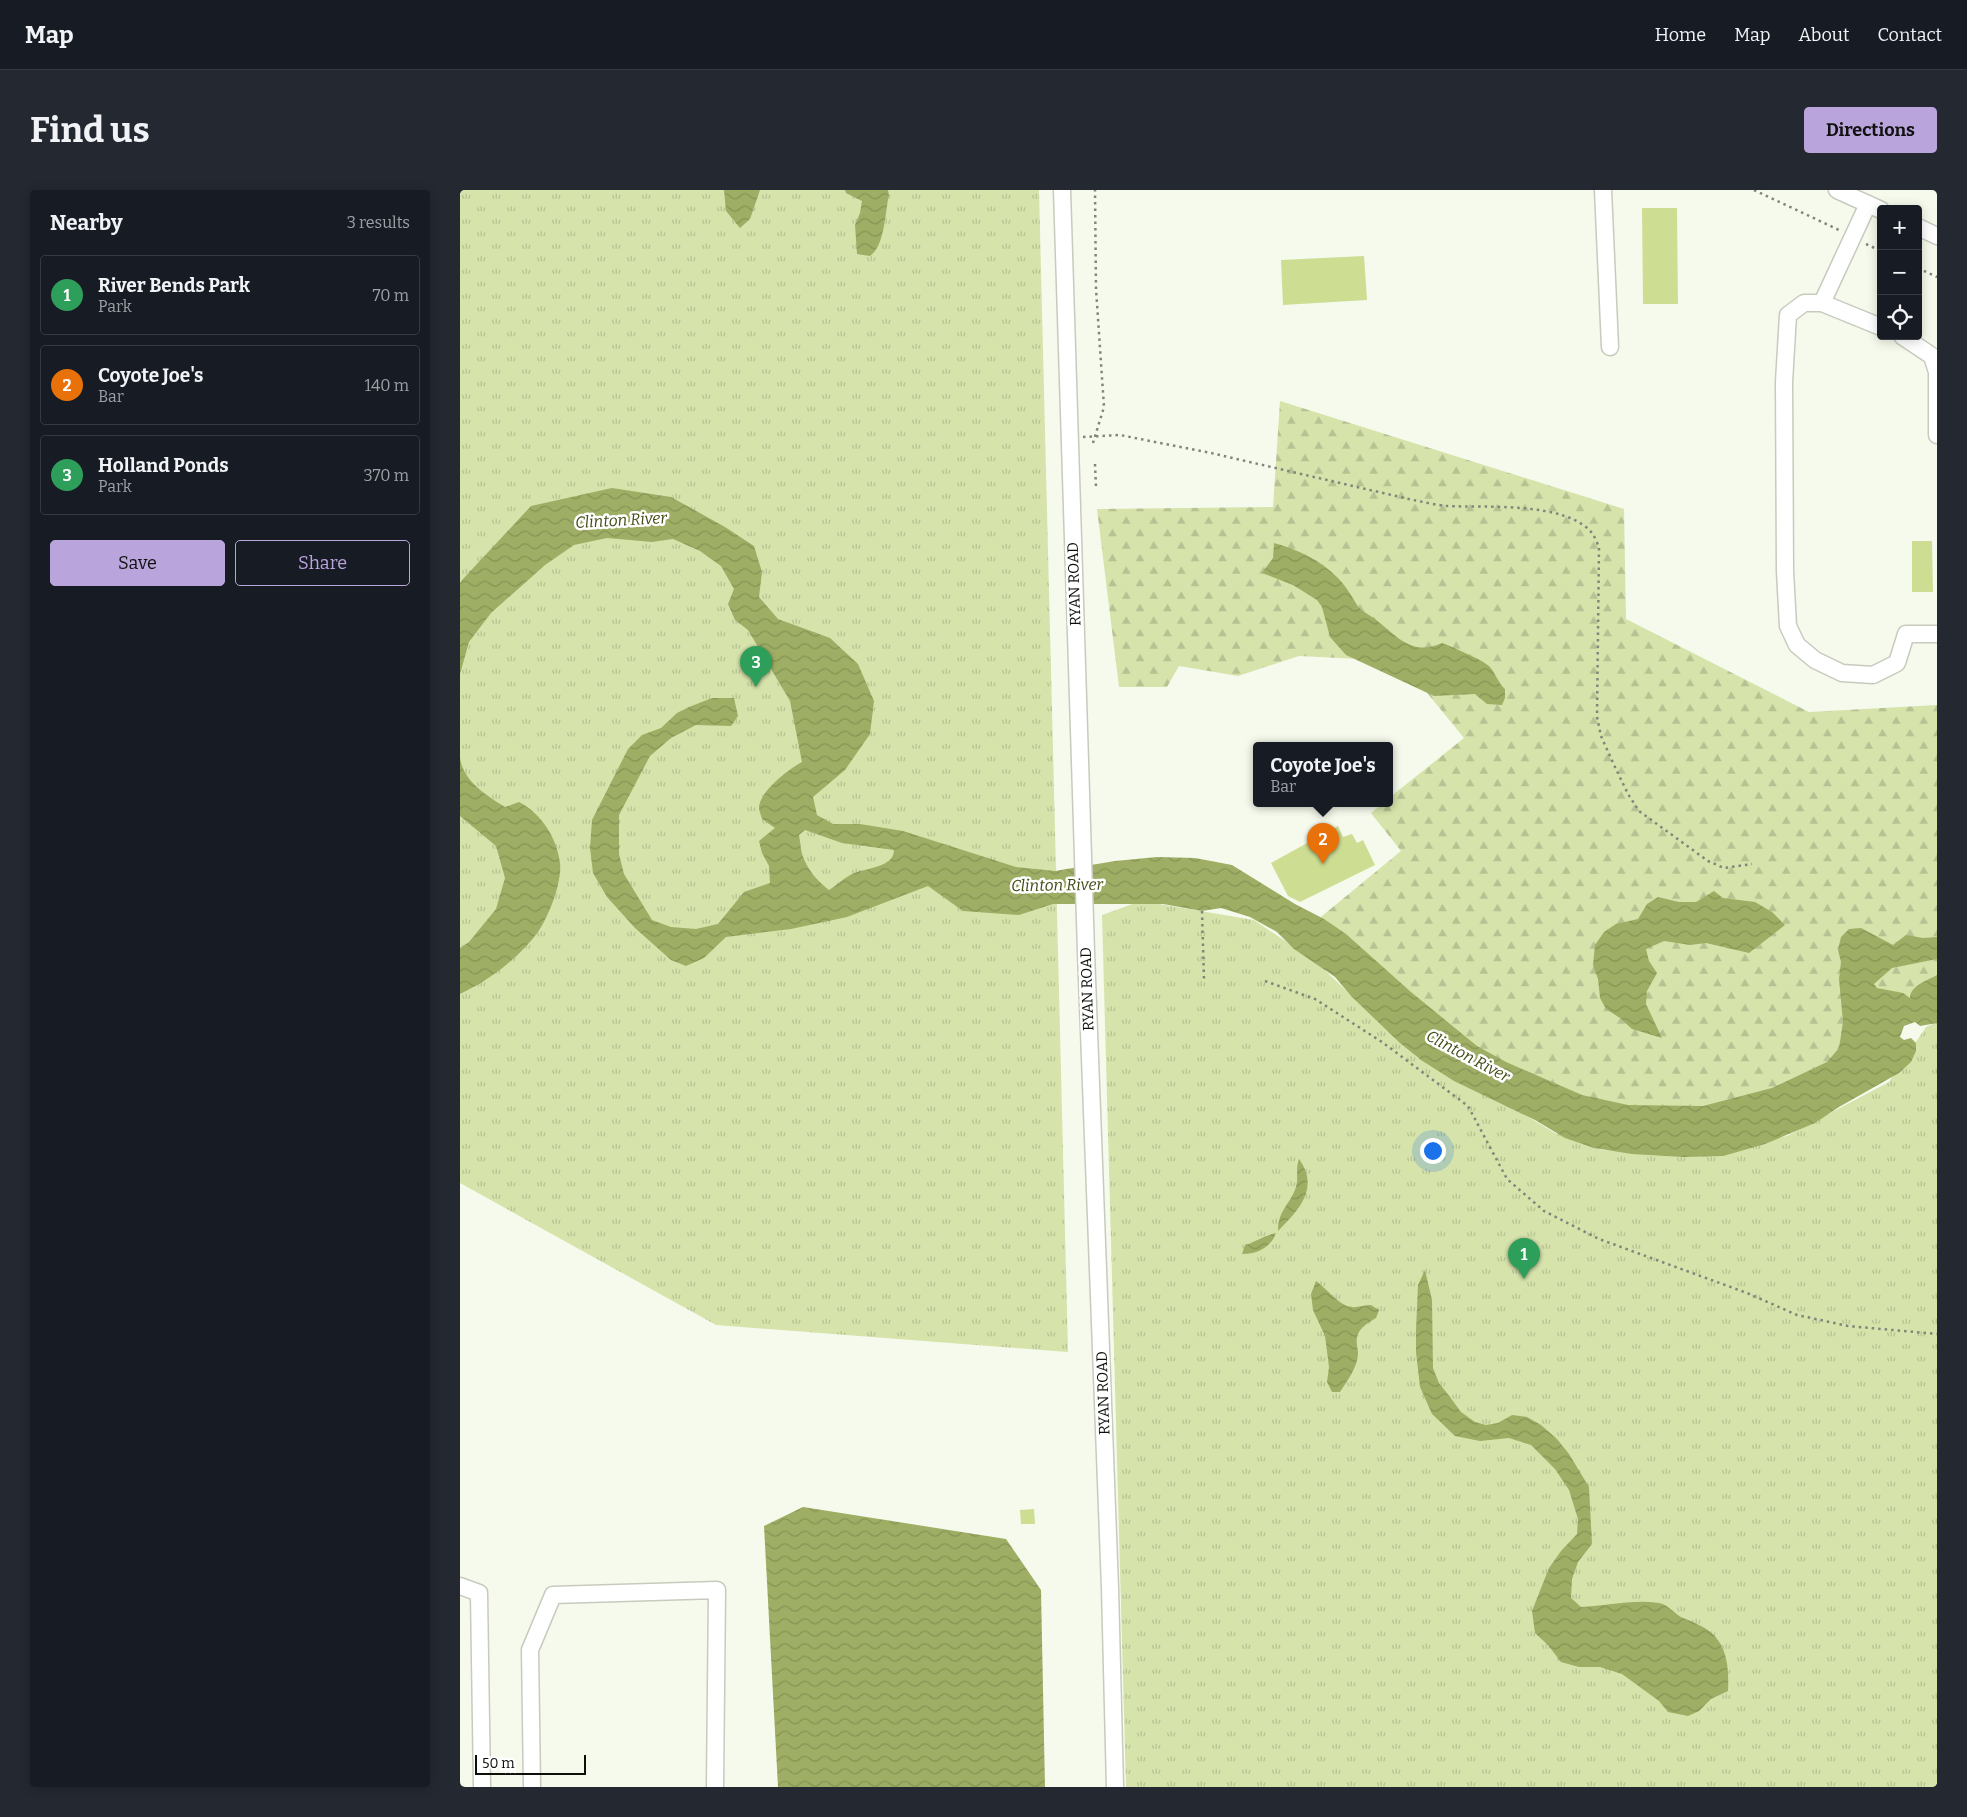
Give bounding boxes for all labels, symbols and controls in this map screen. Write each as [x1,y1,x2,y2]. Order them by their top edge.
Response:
text: Map [25,21,74,49]
text: Home [1655,24,1706,46]
text: Map [1734,24,1770,46]
text: About [1798,24,1849,46]
text: Contact [1877,24,1942,46]
button: Directions [1804,107,1937,153]
text: Find us [30,109,150,151]
map controls [1877,205,1922,340]
button: + [1877,205,1922,250]
text: Nearby [50,210,123,236]
text: 3 results [347,213,410,232]
button: − [1877,250,1922,295]
text: River Bends Park [98,274,250,297]
text: 1 [64,286,70,305]
text: 70 m [373,286,409,305]
button: locate [1877,295,1922,340]
text: Park [98,297,132,316]
text: Coyote Joe's [98,364,203,387]
text: 2 [62,376,72,395]
text: 140 m [364,376,409,395]
text: Bar [98,387,124,406]
text: Holland Ponds [98,454,229,477]
text: 3 [62,466,72,485]
text: 370 m [363,466,409,485]
text: Park [98,477,132,496]
water label: Clinton River [575,508,669,532]
button: Save [50,540,225,586]
button: Share [235,540,410,586]
street label: RYAN ROAD [1064,542,1084,626]
pin: 3 [740,646,772,687]
popup [1253,742,1393,807]
text: Coyote Joe's [1270,754,1376,777]
text: Bar [1270,777,1296,796]
pin: 2 [1307,823,1339,864]
water label: Clinton River [1011,875,1105,895]
street label: RYAN ROAD [1077,947,1097,1031]
water label: Clinton River [1423,1026,1514,1087]
your location [1420,1138,1446,1164]
pin: 1 [1508,1238,1540,1279]
street label: RYAN ROAD [1093,1351,1113,1435]
scale bar [475,1752,586,1775]
text: 50 m [482,1755,515,1772]

